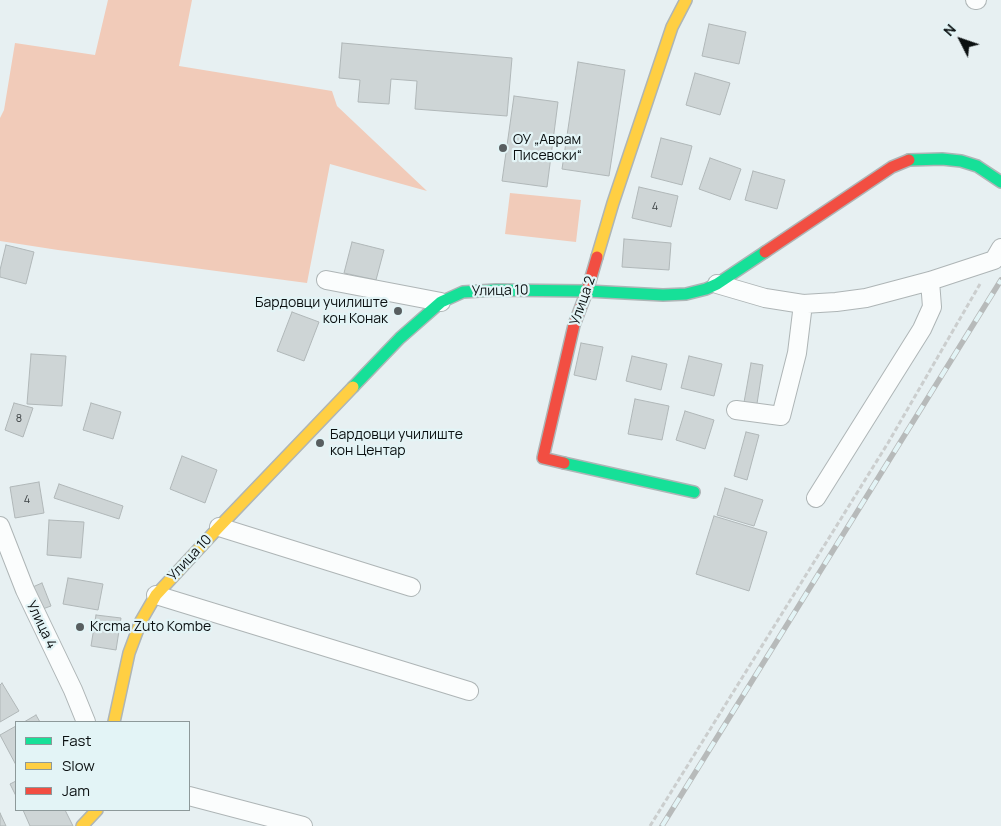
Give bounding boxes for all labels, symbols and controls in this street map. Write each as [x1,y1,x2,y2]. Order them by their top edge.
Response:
north arrow [936,15,986,65]
text: N [939,20,960,40]
place label: ОУ „Аврам Писевски“ [513,132,582,164]
marker: ОУ „Аврам Писевски“ [497,142,509,154]
house number: 4 [652,200,658,214]
street label: Улица 2 [567,274,599,328]
street label: Улица 10 [471,282,529,300]
place label: Бардовци училиште кон Конак [255,295,388,328]
marker: Бардовци училиште кон Конак [392,305,404,317]
house number: 8 [16,412,22,426]
place label: Бардовци училиште кон Центар [330,427,463,460]
marker: Бардовци училиште кон Центар [314,437,326,449]
house number: 4 [24,493,30,507]
street label: Улица 10 [164,531,216,585]
street label: Улица 4 [22,598,60,652]
place label: Krcma Zuto Kombe [90,619,211,635]
marker: Krcma Zuto Kombe [74,621,86,633]
legend [15,721,190,811]
text: Fast [62,730,91,751]
text: Slow [62,755,95,776]
text: Jam [62,780,90,801]

